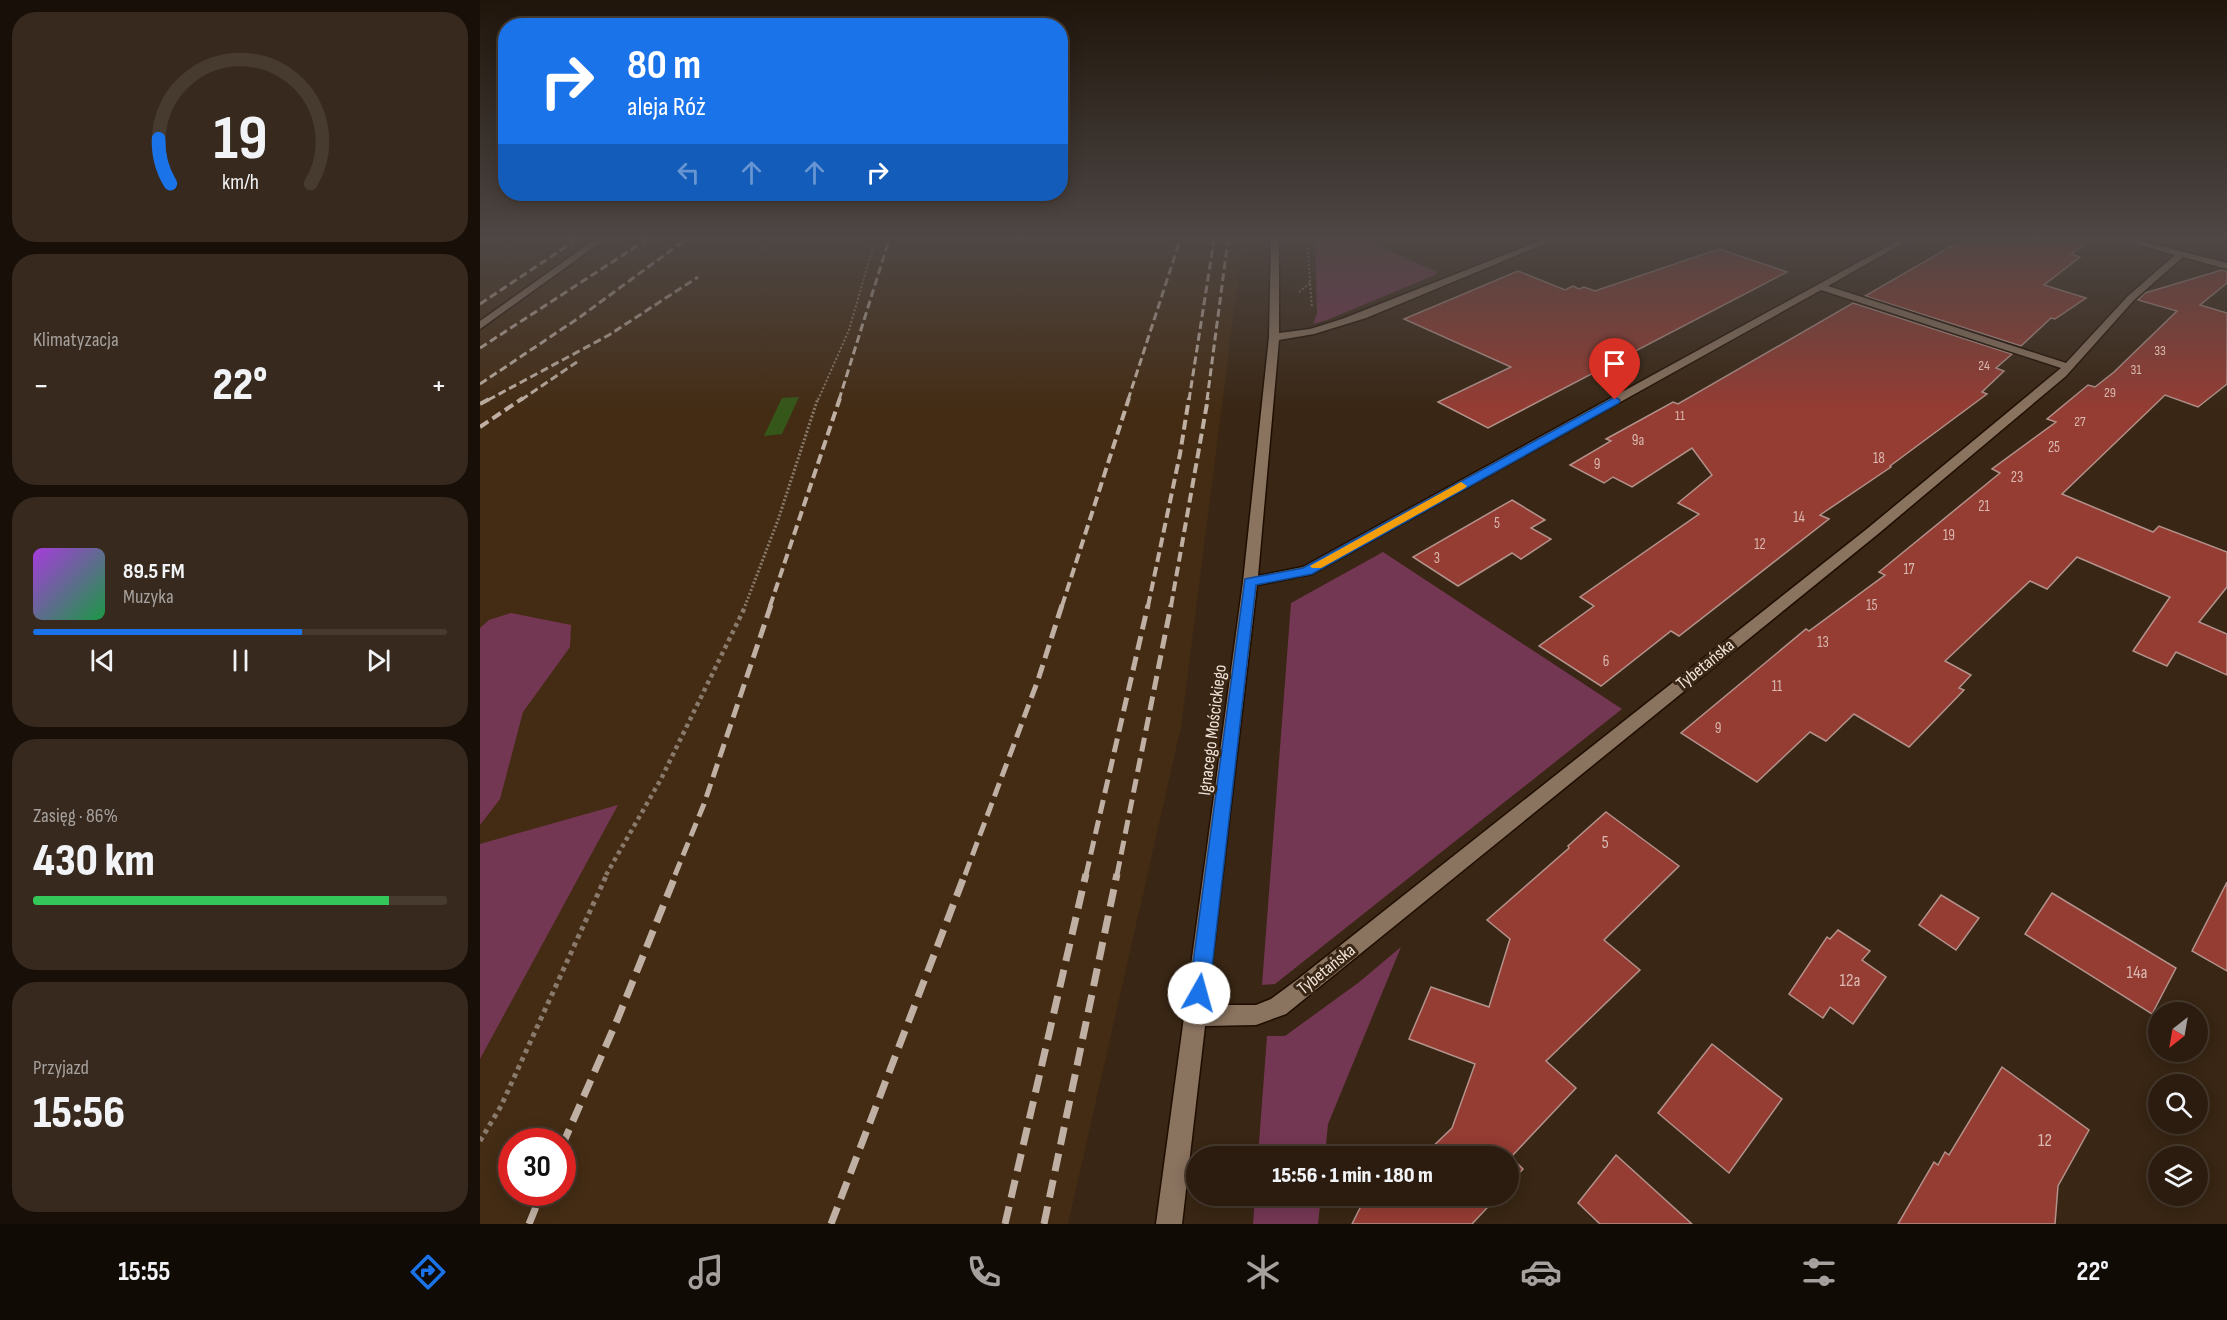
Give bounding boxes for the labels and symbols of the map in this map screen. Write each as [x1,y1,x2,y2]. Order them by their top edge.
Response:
pin [1589,338,1640,400]
house number: 33 [2154,342,2166,359]
house number: 24 [1978,357,1990,374]
house number: 31 [2131,361,2141,378]
house number: 29 [2104,384,2116,401]
house number: 11 [1675,407,1685,424]
house number: 27 [2074,413,2086,430]
house number: 9a [1632,431,1644,450]
house number: 25 [2048,438,2060,457]
house number: 18 [1873,449,1885,468]
house number: 9 [1594,455,1600,474]
house number: 23 [2011,468,2023,487]
house number: 21 [1978,497,1990,516]
house number: 14 [1793,508,1805,527]
house number: 5 [1494,514,1500,533]
house number: 19 [1943,526,1955,545]
house number: 12 [1754,535,1766,554]
house number: 3 [1434,549,1440,568]
house number: 17 [1903,560,1915,579]
house number: 15 [1866,596,1878,615]
house number: 13 [1817,633,1829,652]
street label: Tybetańska [1672,635,1739,694]
house number: 6 [1603,652,1609,671]
street label: Ignacego Mościckiego [1194,663,1231,797]
house number: 11 [1772,677,1783,696]
house number: 9 [1715,719,1721,738]
house number: 5 [1601,832,1609,853]
street label: Tybetańska [1293,940,1360,999]
position arrow [1167,961,1231,1025]
house number: 14a [2127,962,2147,983]
house number: 12a [1840,970,1860,991]
north arrow [2148,1002,2208,1062]
speed limit sign: 30 [498,1128,576,1206]
house number: 12 [2038,1130,2052,1151]

